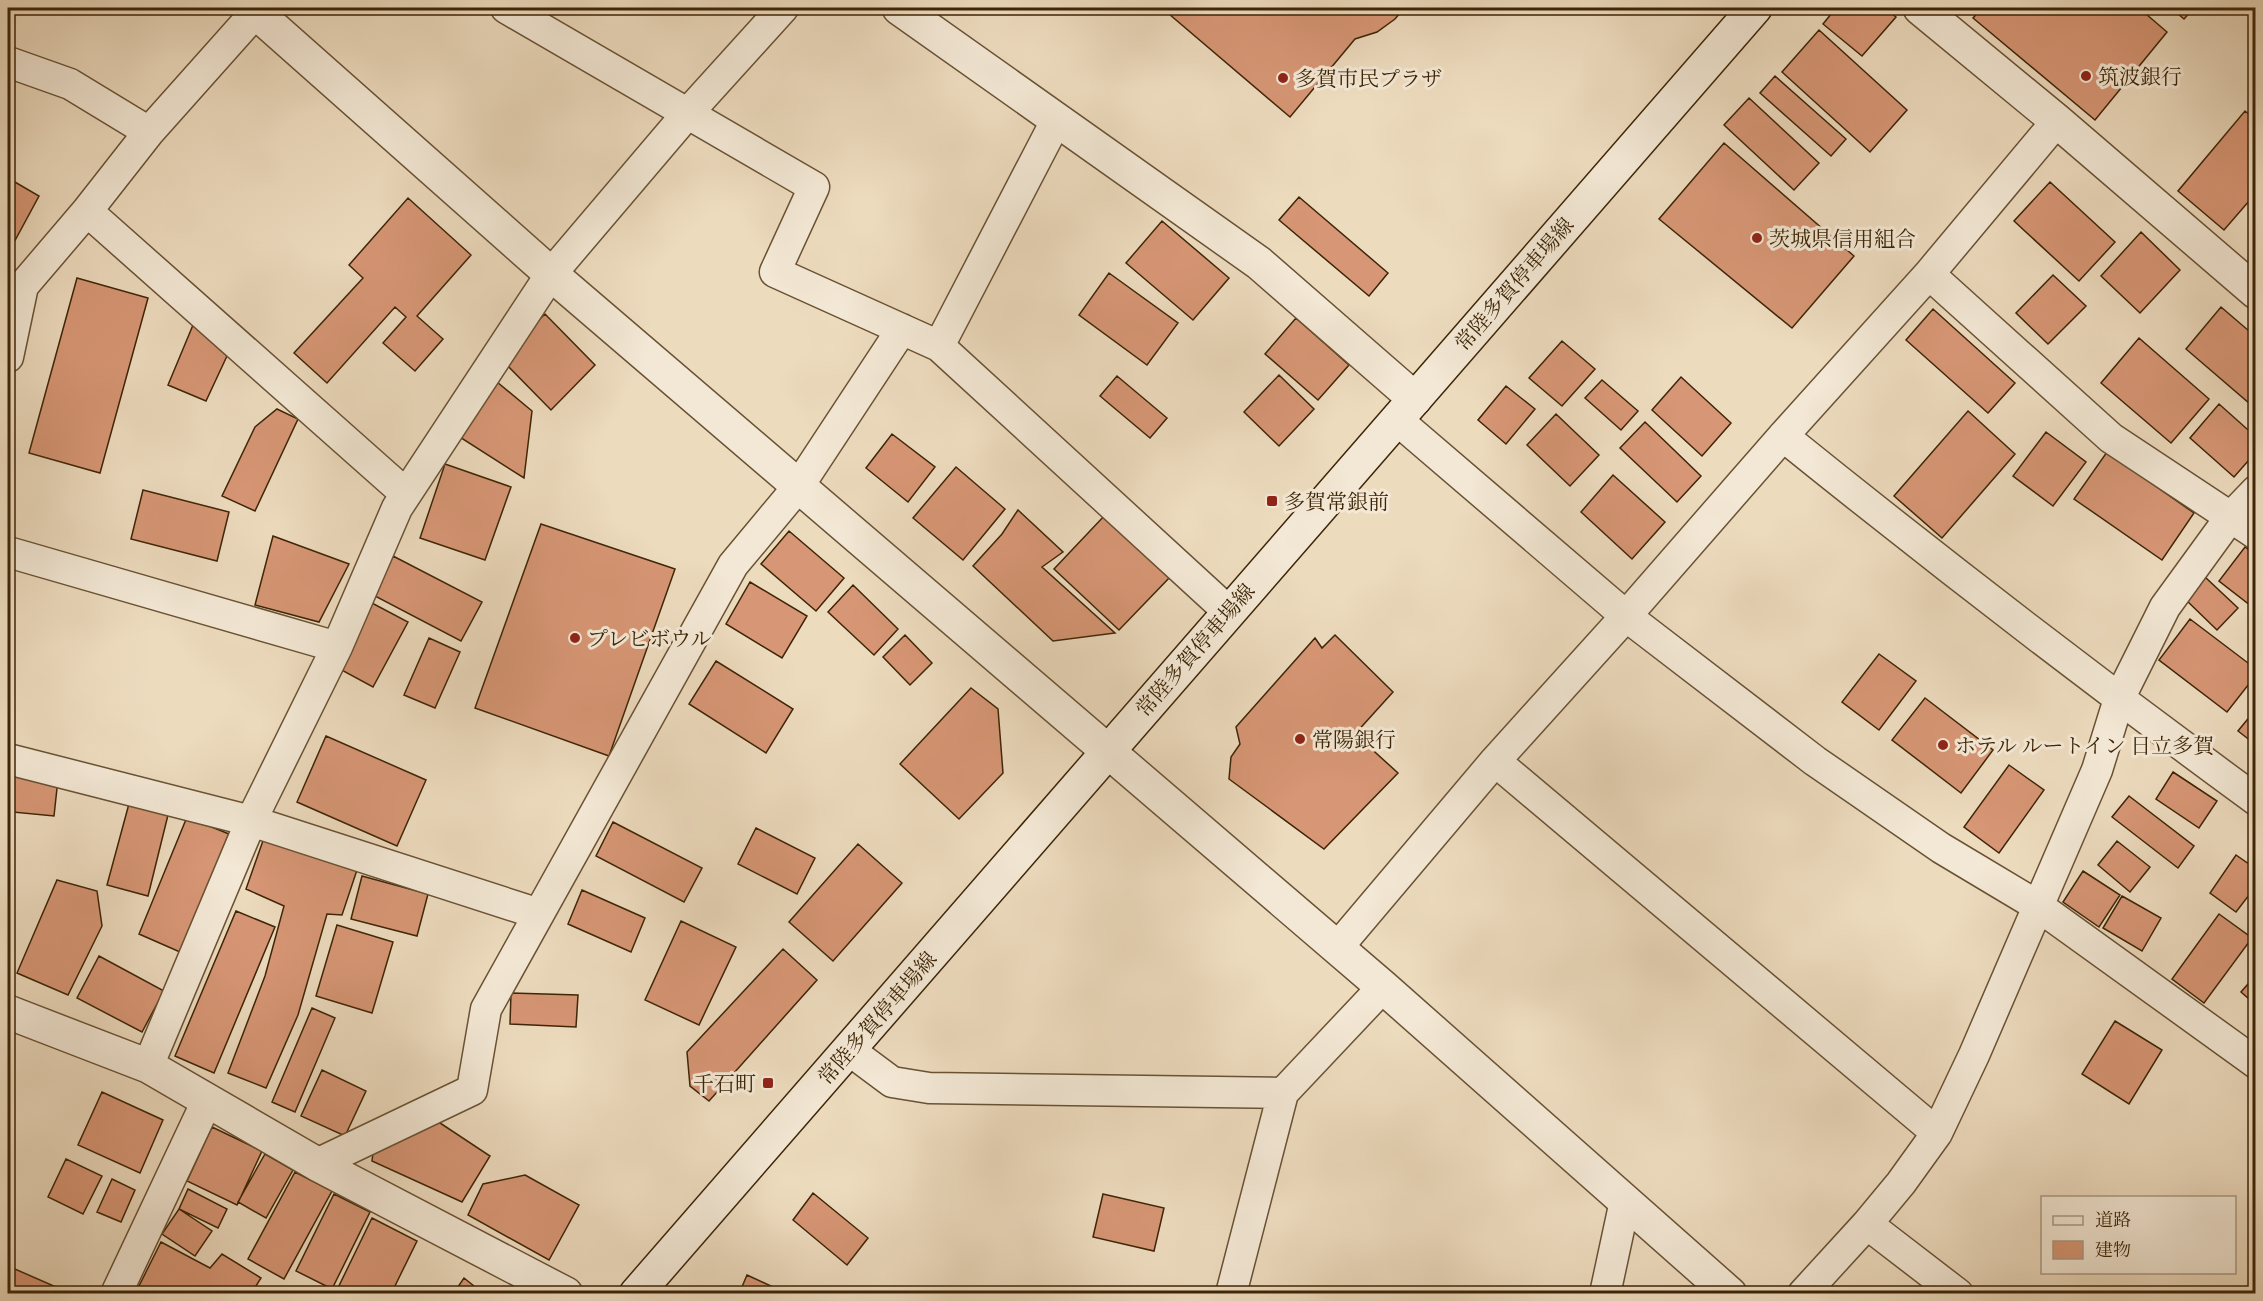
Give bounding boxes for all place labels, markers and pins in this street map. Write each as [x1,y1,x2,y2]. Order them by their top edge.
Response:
place label: 筑波銀行 [2098,61,2182,92]
place label: 多賀市民プラザ [1295,63,1442,94]
marker: 筑波銀行 [2079,69,2093,83]
marker: 多賀市民プラザ [1276,71,1290,85]
place label: 茨城県信用組合 [1769,223,1916,254]
marker: 茨城県信用組合 [1750,231,1764,245]
place label: 多賀常銀前 [1284,486,1389,517]
marker: 多賀常銀前 [1265,494,1279,508]
place label: プレビボウル [587,623,712,654]
marker: プレビボウル [568,631,582,645]
place label: 常陽銀行 [1312,724,1396,755]
place label: ホテル ルートイン 日立多賀 [1955,730,2214,761]
marker: 常陽銀行 [1293,732,1307,746]
marker: ホテル ルートイン 日立多賀 [1936,738,1950,752]
place label: 千石町 [693,1068,756,1099]
marker: 千石町 [761,1076,775,1090]

